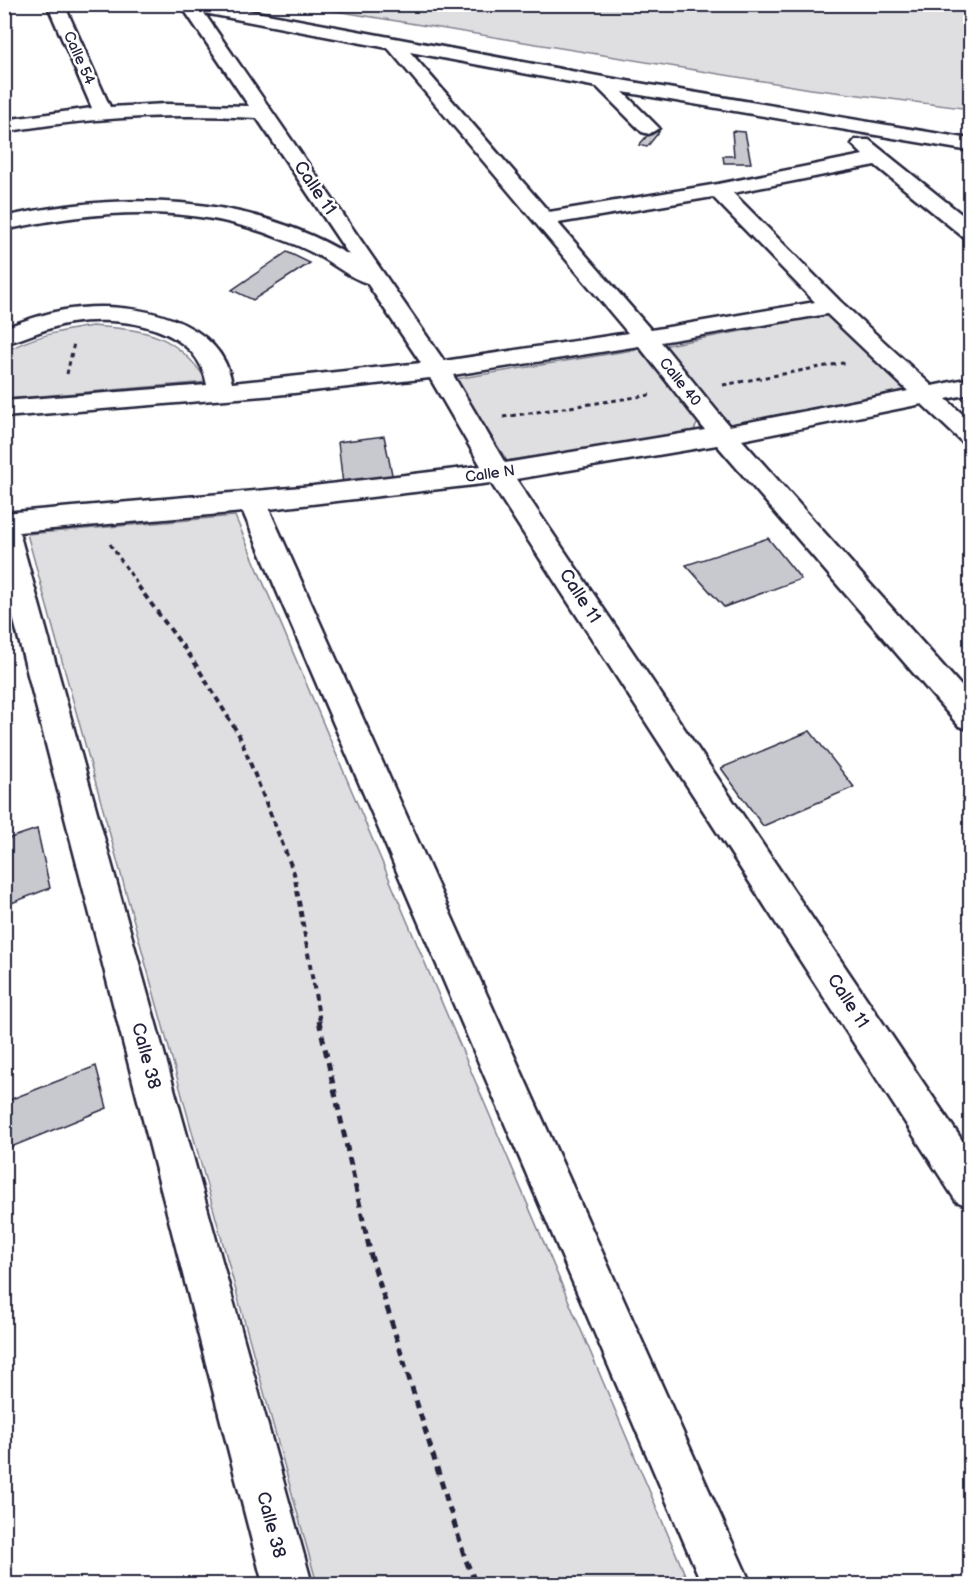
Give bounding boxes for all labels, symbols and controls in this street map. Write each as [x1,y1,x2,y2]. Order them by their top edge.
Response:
street label: Calle 54 [59,28,99,88]
street label: Calle 11 [289,157,341,219]
street label: Calle 40 [655,354,705,410]
street label: Calle N [464,461,516,487]
street label: Calle 11 [555,565,605,627]
street label: Calle 11 [823,970,873,1032]
street label: Calle 38 [127,1020,165,1092]
street label: Calle 38 [252,1489,290,1561]

